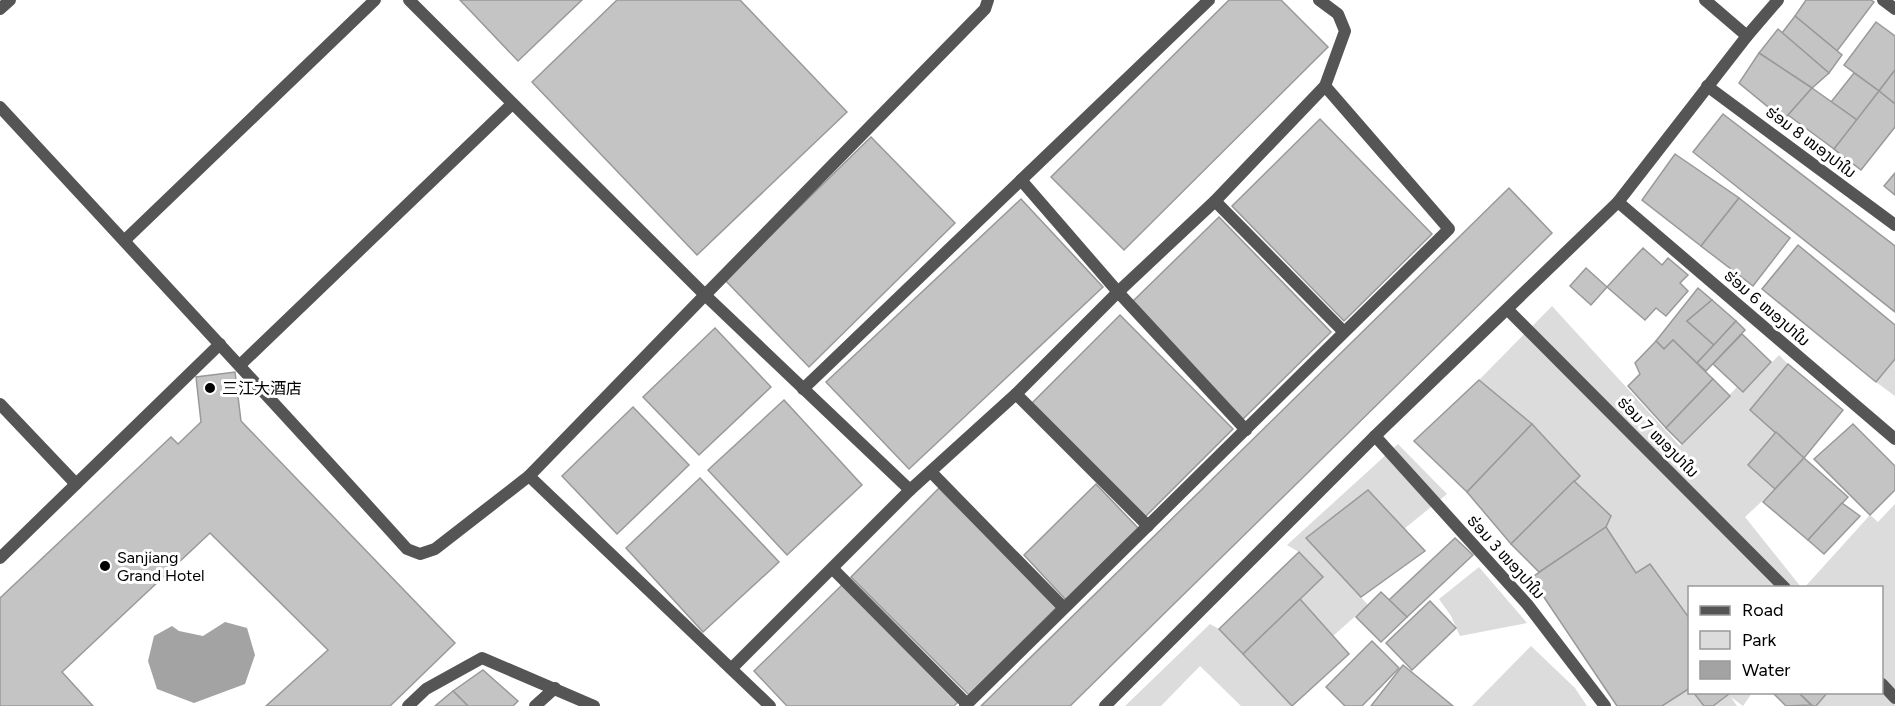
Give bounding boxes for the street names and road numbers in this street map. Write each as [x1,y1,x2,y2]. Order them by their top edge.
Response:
street label: ຮ່ອມ 8 ໜອງປາໃນ [1762,102,1860,182]
street label: ຮ່ອມ 6 ໜອງປາໃນ [1720,266,1814,350]
street label: ຮ່ອມ 7 ໜອງປາໃນ [1614,393,1702,481]
street label: ຮ່ອມ 3 ໜອງປາໃນ [1463,511,1549,603]

